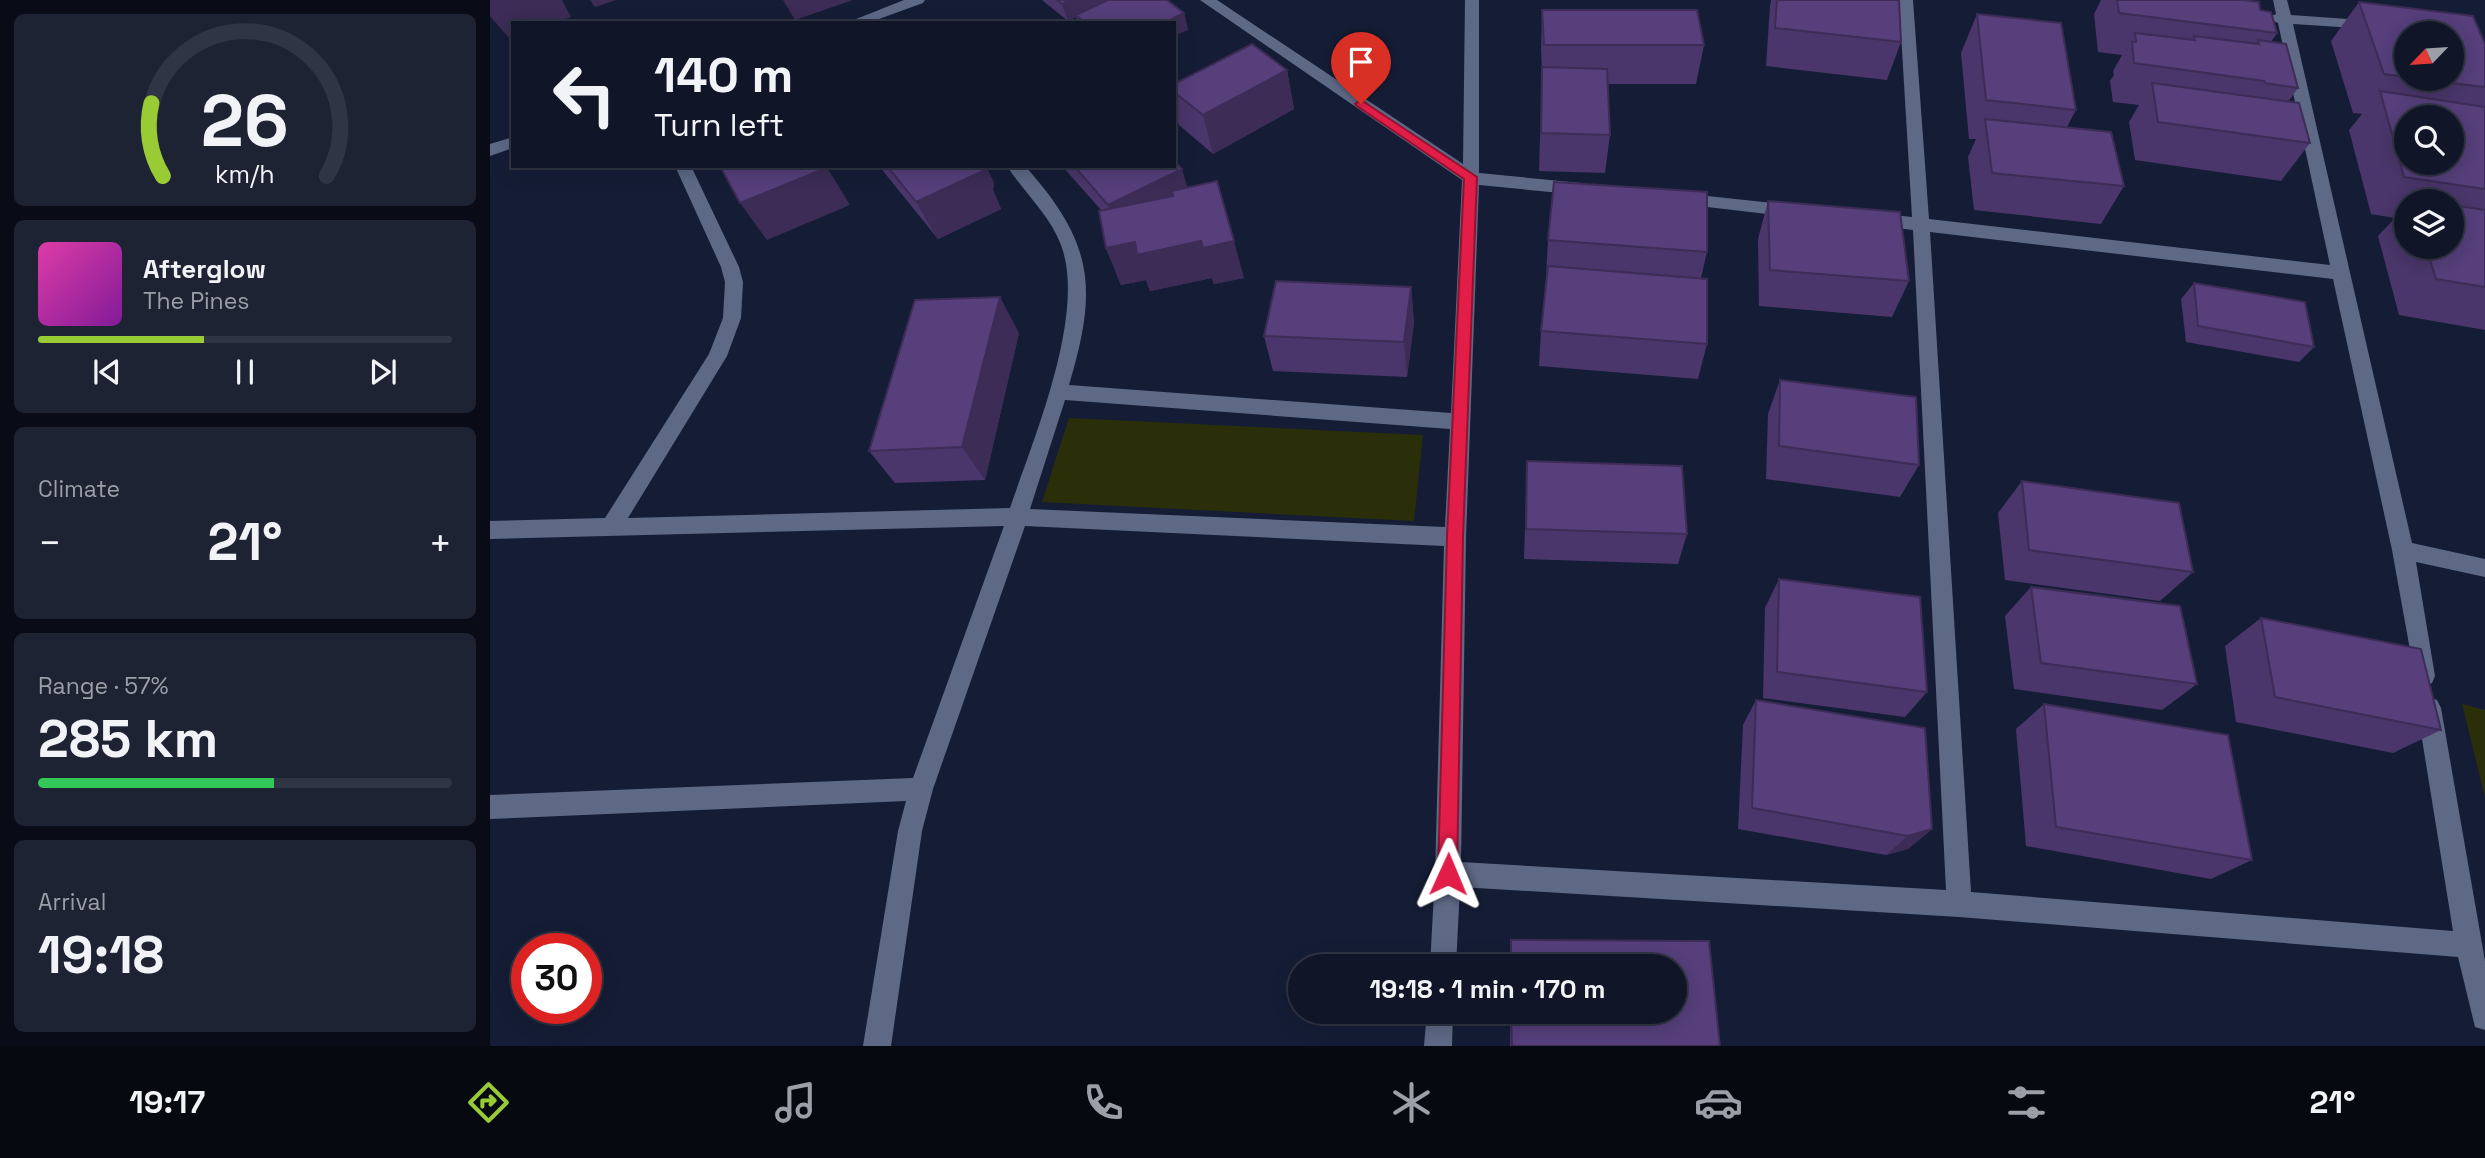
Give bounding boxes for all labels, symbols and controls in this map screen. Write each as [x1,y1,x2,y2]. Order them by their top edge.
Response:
north arrow [2394,21,2464,91]
map controls [2394,21,2464,259]
pin [1331,32,1391,104]
icon: arrive [1342,43,1380,81]
text: 140 m [654,44,793,106]
icon: left [539,49,630,140]
text: 26 [201,75,289,168]
text: Turn left [654,105,784,145]
button: search [2394,105,2464,175]
text: km/h [215,158,275,190]
button: layers [2394,189,2464,259]
text: Afterglow [143,252,266,286]
text: The Pines [143,286,249,316]
icon: previous [88,353,126,391]
icon: pause [226,353,264,391]
icon: next [364,353,402,391]
text: Climate [38,474,120,504]
text: 21° [208,509,282,575]
text: − [38,519,62,567]
text: + [428,519,452,567]
text: Range · 57% [38,671,169,701]
text: 285 km [38,706,218,772]
position arrow [1411,837,1485,911]
text: Arrival [38,887,106,917]
text: 19:18 [38,922,164,988]
speed limit sign: 30 [511,933,602,1024]
text: 19:18 · 1 min · 170 m [1370,972,1605,1006]
icon: directions [464,1078,513,1127]
icon: music [771,1078,820,1127]
icon: phone [1079,1078,1128,1127]
icon: climate [1387,1078,1436,1127]
icon: car [1694,1078,1743,1127]
icon: filters [2002,1078,2051,1127]
text: 19:17 [129,1082,205,1122]
text: 21° [2310,1082,2356,1122]

